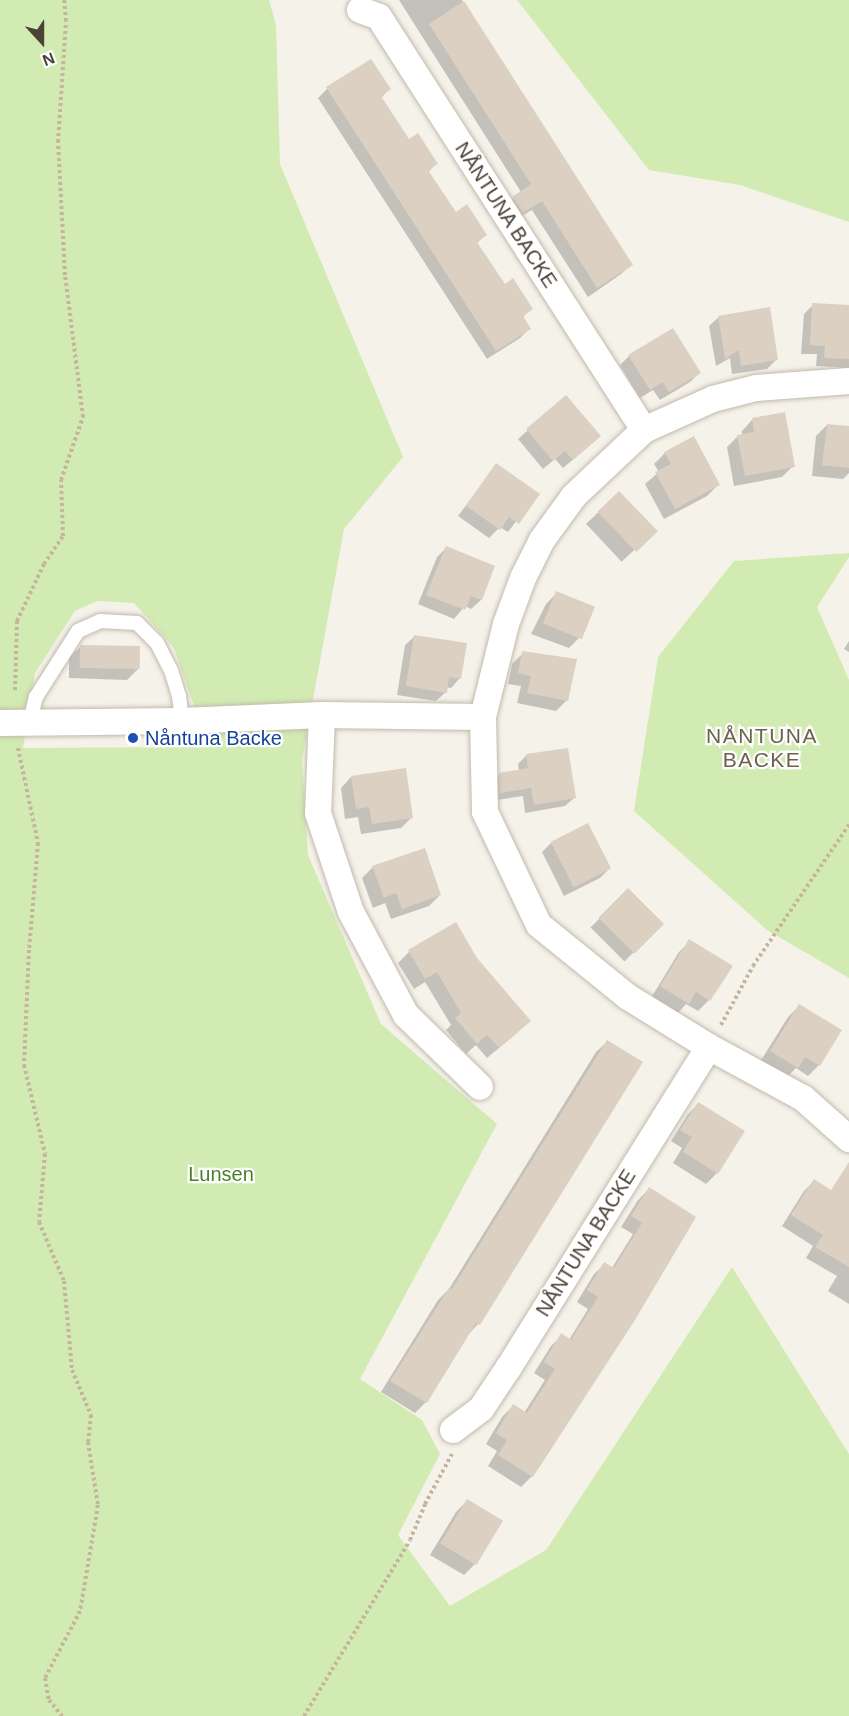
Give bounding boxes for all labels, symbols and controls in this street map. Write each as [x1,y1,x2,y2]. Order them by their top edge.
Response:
north arrow [12,12,72,72]
text: N [40,49,57,69]
street label: NÅNTUNA BACKE [450,137,562,293]
district label: NÅNTUNA BACKE [706,723,818,773]
place label: Nåntuna Backe [145,726,282,750]
marker: Nåntuna Backe [126,731,140,745]
park label: Lunsen [188,1162,254,1186]
street label: NÅNTUNA BACKE [531,1165,641,1321]

